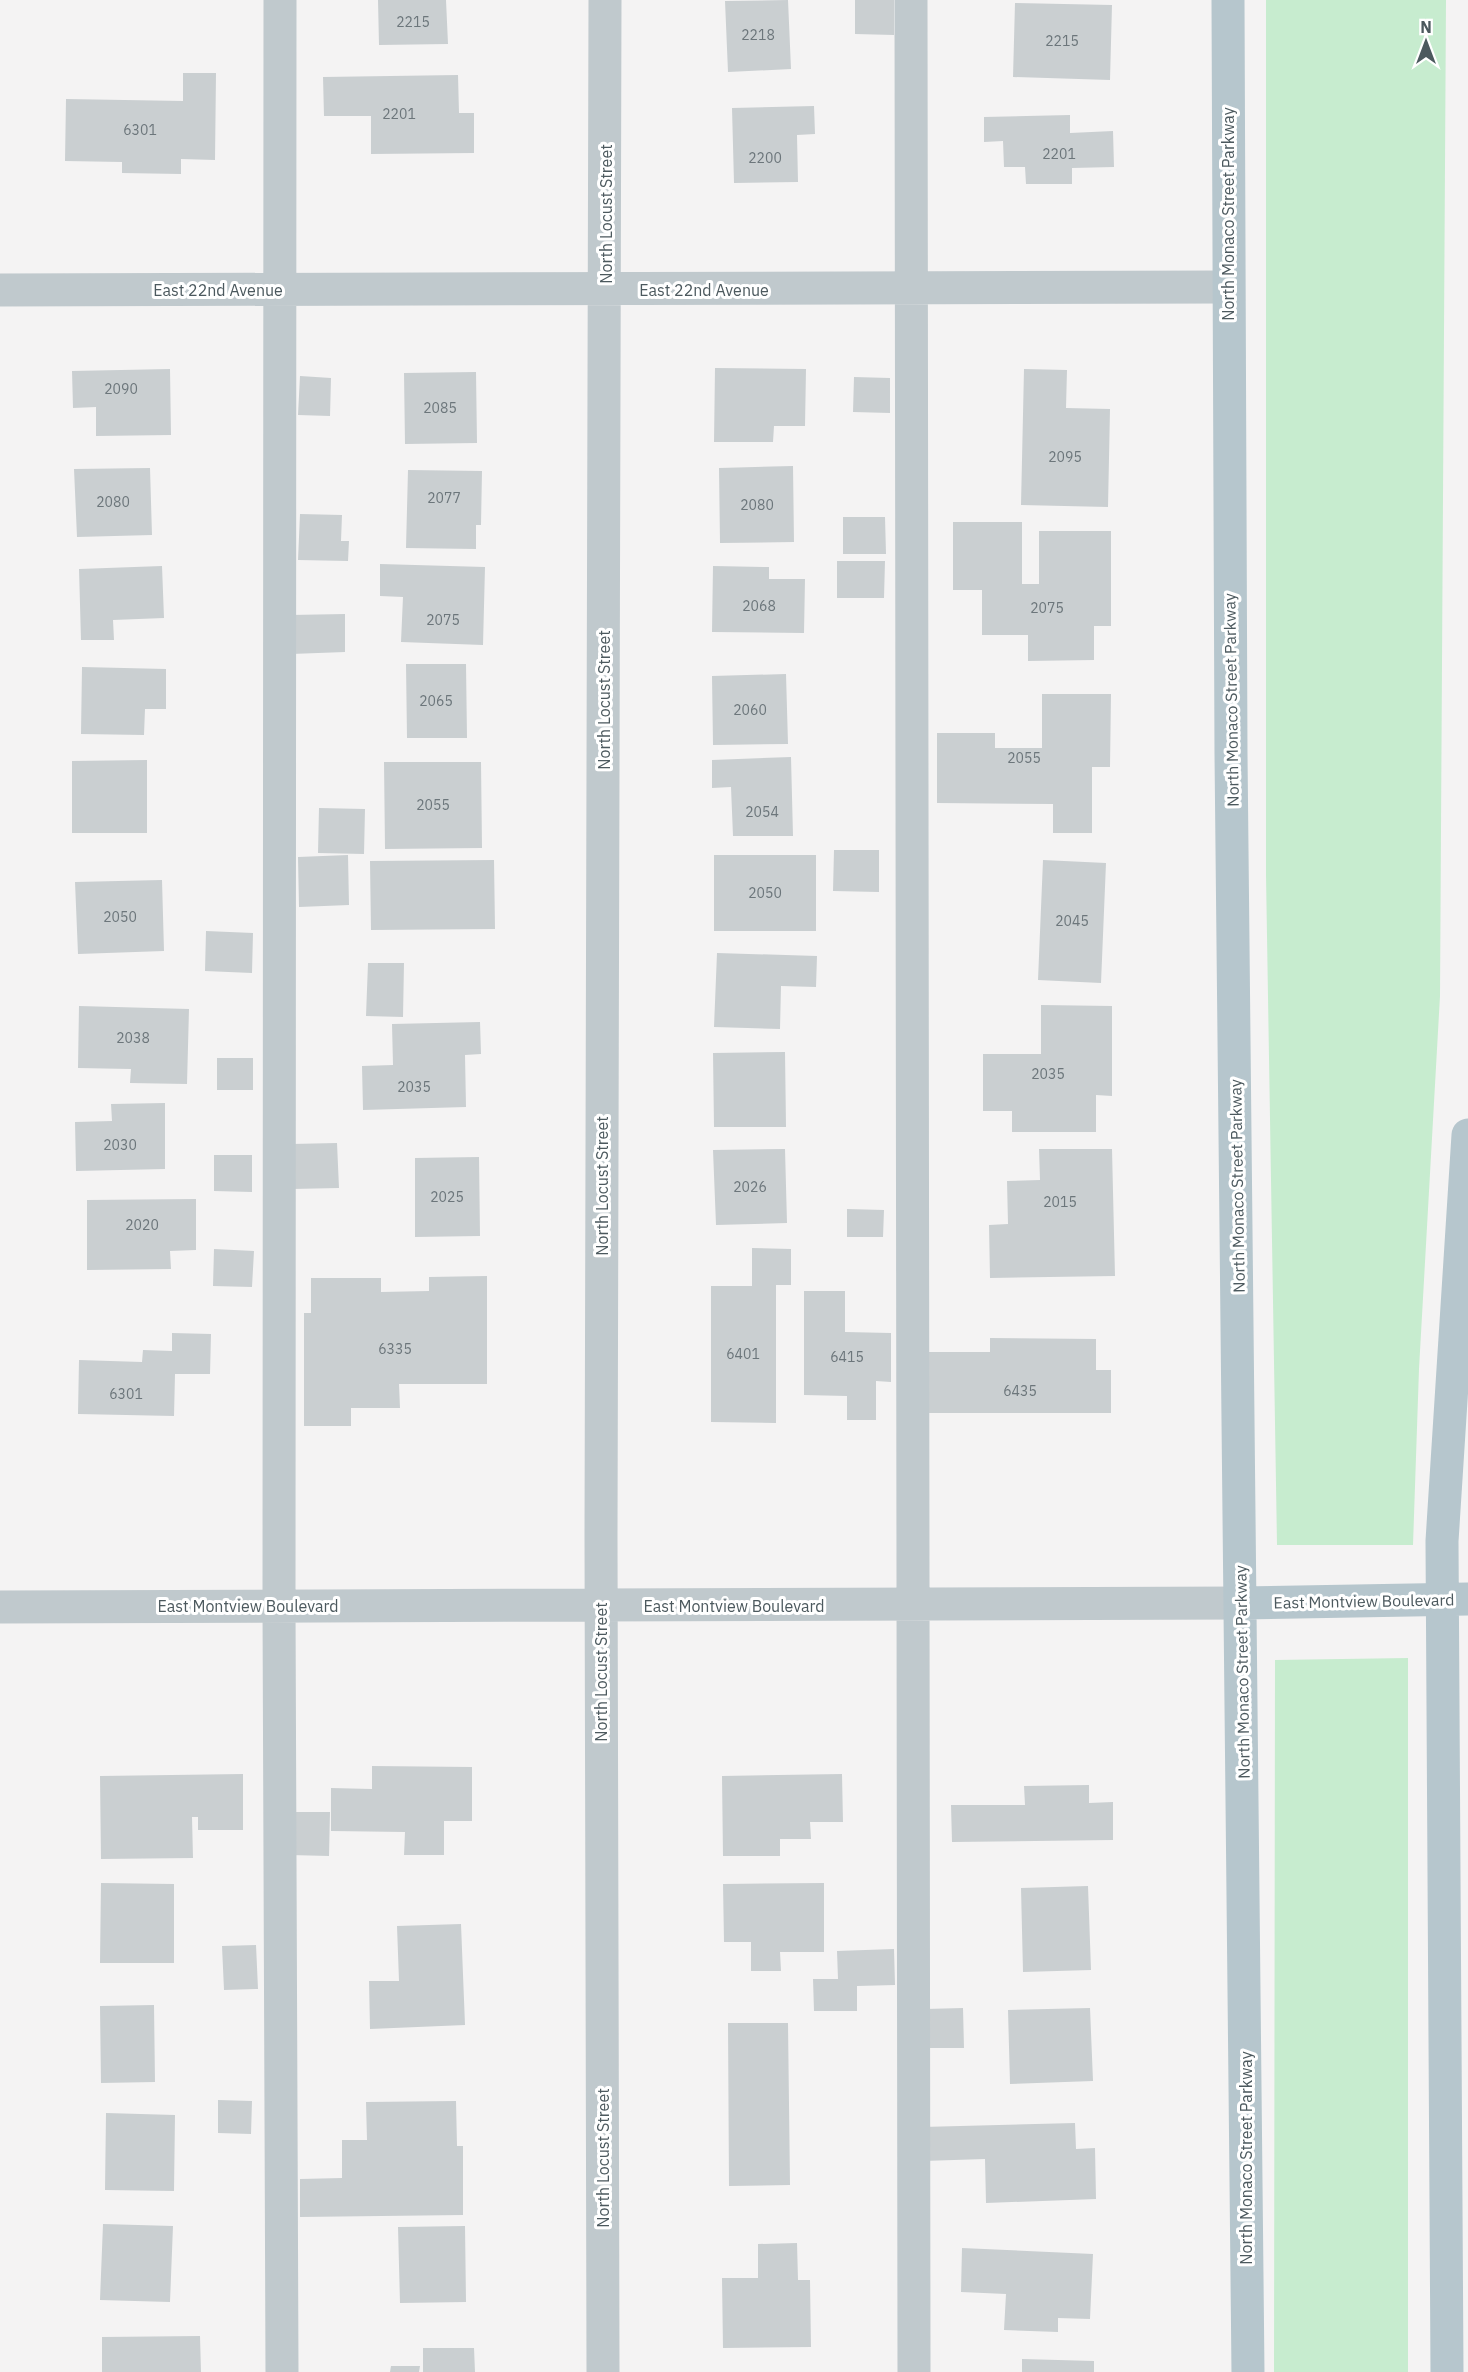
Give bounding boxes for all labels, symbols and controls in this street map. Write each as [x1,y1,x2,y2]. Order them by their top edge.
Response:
north arrow [1396,12,1456,72]
house number: 2215 [396,13,430,31]
text: N [1420,17,1432,37]
house number: 2218 [741,26,775,44]
house number: 2215 [1045,32,1079,50]
house number: 2201 [382,105,416,123]
street label: North Monaco Street Parkway [1218,107,1238,321]
house number: 6301 [123,121,157,139]
street label: North Locust Street [596,144,616,284]
house number: 2201 [1042,145,1076,163]
house number: 2200 [748,149,782,167]
street label: East 22nd Avenue [153,280,283,300]
street label: East 22nd Avenue [639,280,769,300]
house number: 2090 [104,380,138,398]
house number: 2085 [423,399,457,417]
house number: 2095 [1048,448,1082,466]
house number: 2077 [427,489,461,507]
house number: 2080 [96,493,130,511]
house number: 2080 [740,496,774,514]
street label: North Monaco Street Parkway [1219,593,1243,807]
house number: 2068 [742,597,776,615]
house number: 2075 [1030,599,1064,617]
house number: 2075 [426,611,460,629]
street label: North Locust Street [594,630,614,770]
house number: 2065 [419,692,453,710]
house number: 2060 [733,701,767,719]
house number: 2055 [1007,749,1041,767]
house number: 2055 [416,796,450,814]
house number: 2054 [745,803,779,821]
house number: 2050 [748,884,782,902]
house number: 2050 [103,908,137,926]
house number: 2045 [1055,912,1089,930]
house number: 2038 [116,1029,150,1047]
house number: 2035 [1031,1065,1065,1083]
house number: 2035 [397,1078,431,1096]
street label: North Monaco Street Parkway [1225,1079,1249,1293]
street label: North Locust Street [592,1116,612,1256]
house number: 2030 [103,1136,137,1154]
house number: 2026 [733,1178,767,1196]
house number: 2025 [430,1188,464,1206]
house number: 2015 [1043,1193,1077,1211]
house number: 2020 [125,1216,159,1234]
house number: 6335 [378,1340,412,1358]
house number: 6401 [726,1345,760,1363]
house number: 6415 [830,1348,864,1366]
house number: 6435 [1003,1382,1037,1400]
house number: 6301 [109,1385,143,1403]
street label: North Monaco Street Parkway [1230,1565,1254,1779]
street label: East Montview Boulevard [1273,1589,1455,1613]
street label: East Montview Boulevard [157,1596,339,1616]
street label: East Montview Boulevard [643,1596,825,1616]
street label: North Locust Street [591,1602,611,1742]
street label: North Monaco Street Parkway [1236,2051,1256,2265]
street label: North Locust Street [593,2088,613,2228]

